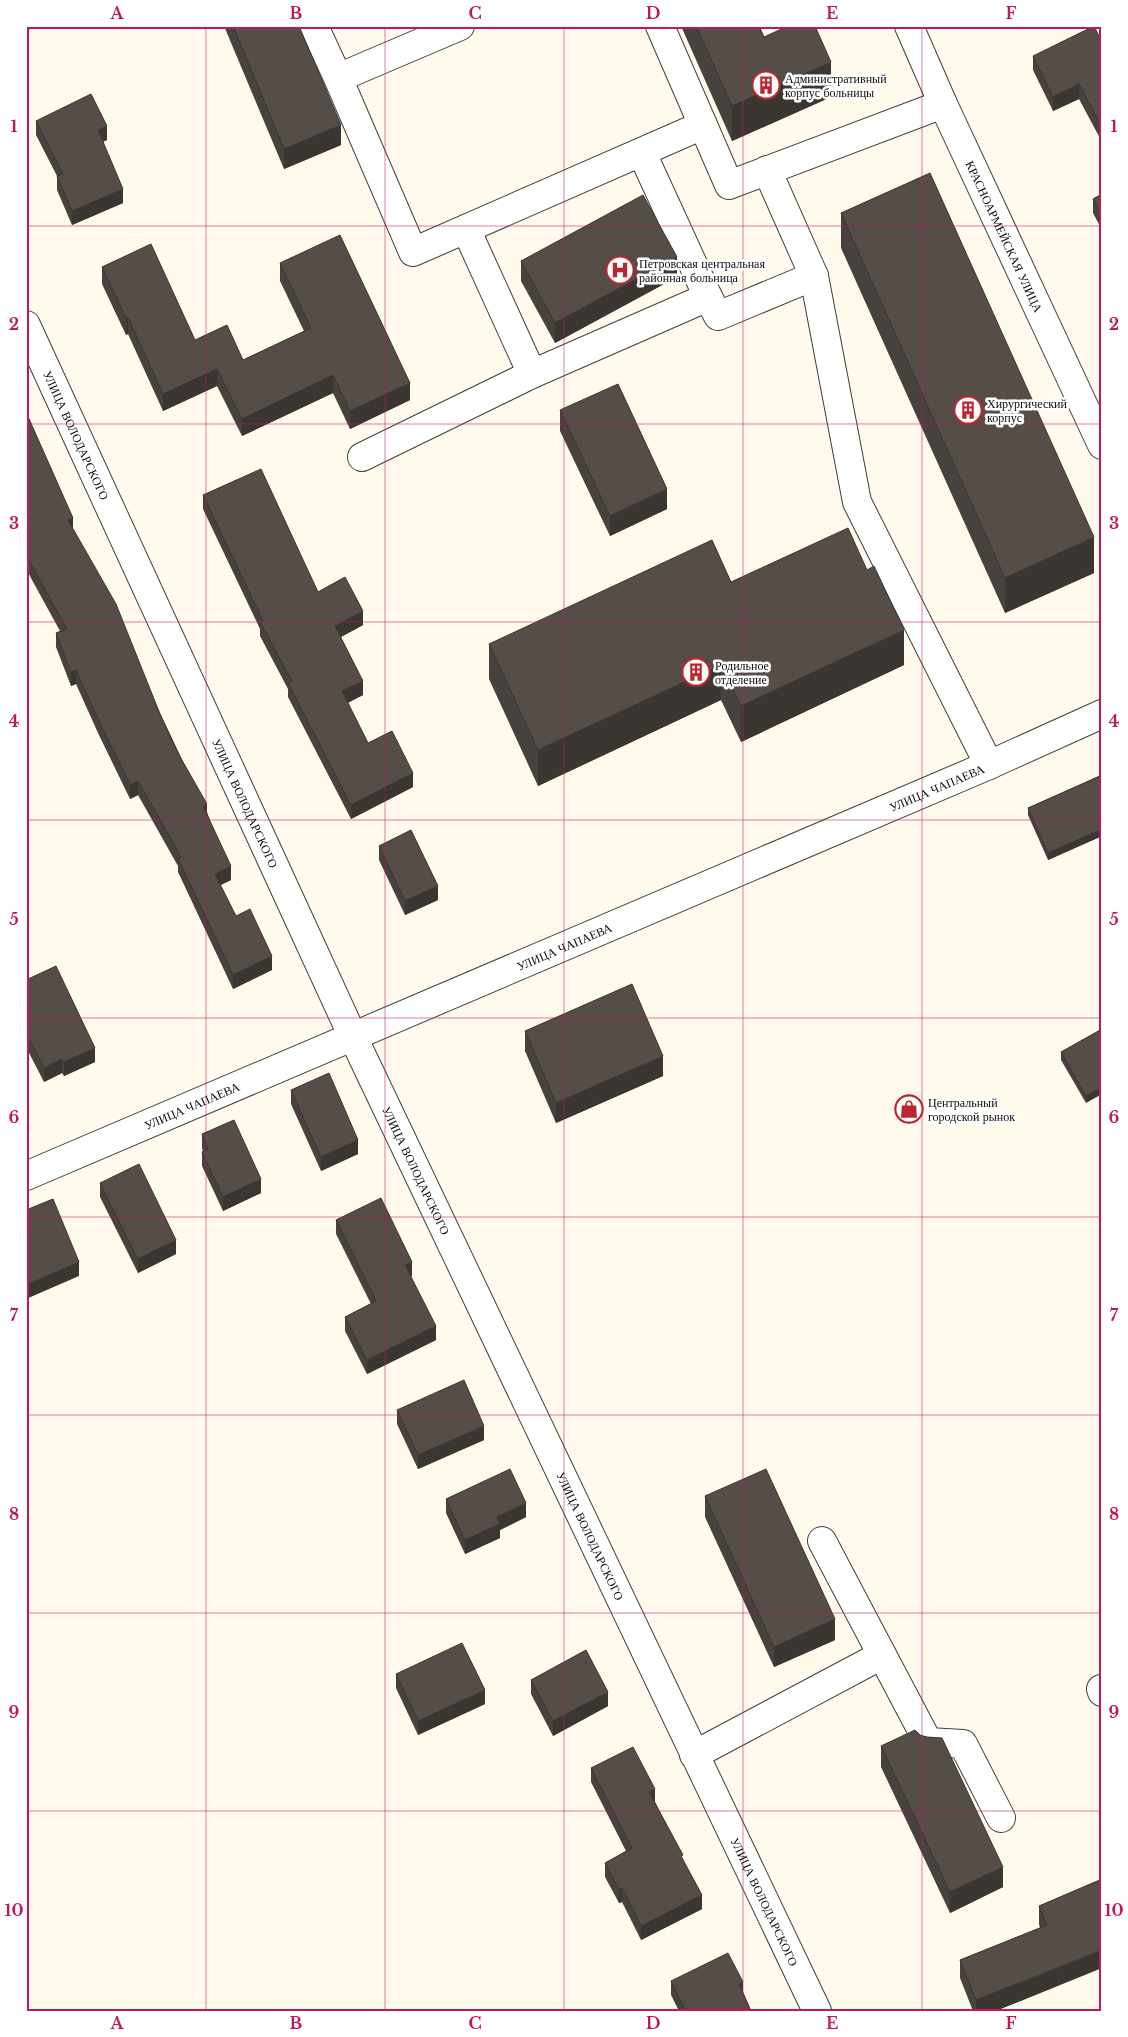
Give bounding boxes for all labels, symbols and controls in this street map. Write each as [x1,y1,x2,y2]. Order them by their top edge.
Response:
text: A [110,3,125,23]
text: B [290,3,303,23]
text: C [468,3,482,23]
text: D [646,3,660,23]
text: E [826,3,838,23]
text: F [1005,3,1017,23]
building icon: Административный корпус больницы [751,70,781,100]
place label: Административный корпус больницы [785,71,887,100]
text: 1 [11,116,18,136]
text: 1 [1111,116,1118,136]
street label: КРАСНОАРМЕЙСКАЯ УЛИЦА [963,158,1047,315]
hospital icon: Петровская центральная районная больница [605,255,635,285]
place label: Петровская центральная районная больница [639,256,765,285]
text: 2 [9,314,19,334]
text: 2 [1109,314,1119,334]
street label: УЛИЦА ВОЛОДАРСКОГО [40,368,113,502]
building icon: Хирургический корпус [953,395,983,425]
place label: Хирургический корпус [987,396,1068,425]
text: 3 [9,513,19,533]
text: 3 [1109,513,1119,533]
building icon: Родильное отделение [681,657,711,687]
place label: Родильное отделение [715,658,769,687]
text: 4 [9,711,19,731]
text: 4 [1109,711,1119,731]
street label: УЛИЦА ВОЛОДАРСКОГО [209,736,282,870]
street label: УЛИЦА ЧАПАЕВА [887,760,987,814]
text: 5 [9,909,19,929]
text: 5 [1109,909,1119,929]
street label: УЛИЦА ЧАПАЕВА [514,919,614,973]
street label: УЛИЦА ЧАПАЕВА [142,1078,242,1132]
shop icon: Центральный городской рынок [894,1094,924,1124]
place label: Центральный городской рынок [928,1095,1015,1124]
street label: УЛИЦА ВОЛОДАРСКОГО [379,1104,454,1237]
text: 6 [9,1107,20,1127]
text: 6 [1109,1107,1120,1127]
text: 7 [10,1305,19,1325]
text: 7 [1110,1305,1119,1325]
street label: УЛИЦА ВОЛОДАРСКОГО [554,1469,628,1603]
text: 8 [9,1504,19,1524]
text: 8 [1109,1504,1119,1524]
text: 9 [9,1702,20,1722]
text: 9 [1109,1702,1120,1722]
street label: УЛИЦА ВОЛОДАРСКОГО [728,1835,802,1968]
text: 10 [4,1900,24,1920]
text: 10 [1104,1900,1124,1920]
text: A [110,2013,125,2033]
text: B [290,2013,303,2033]
text: C [468,2013,482,2033]
text: D [646,2013,660,2033]
text: E [826,2013,838,2033]
text: F [1005,2013,1017,2033]

